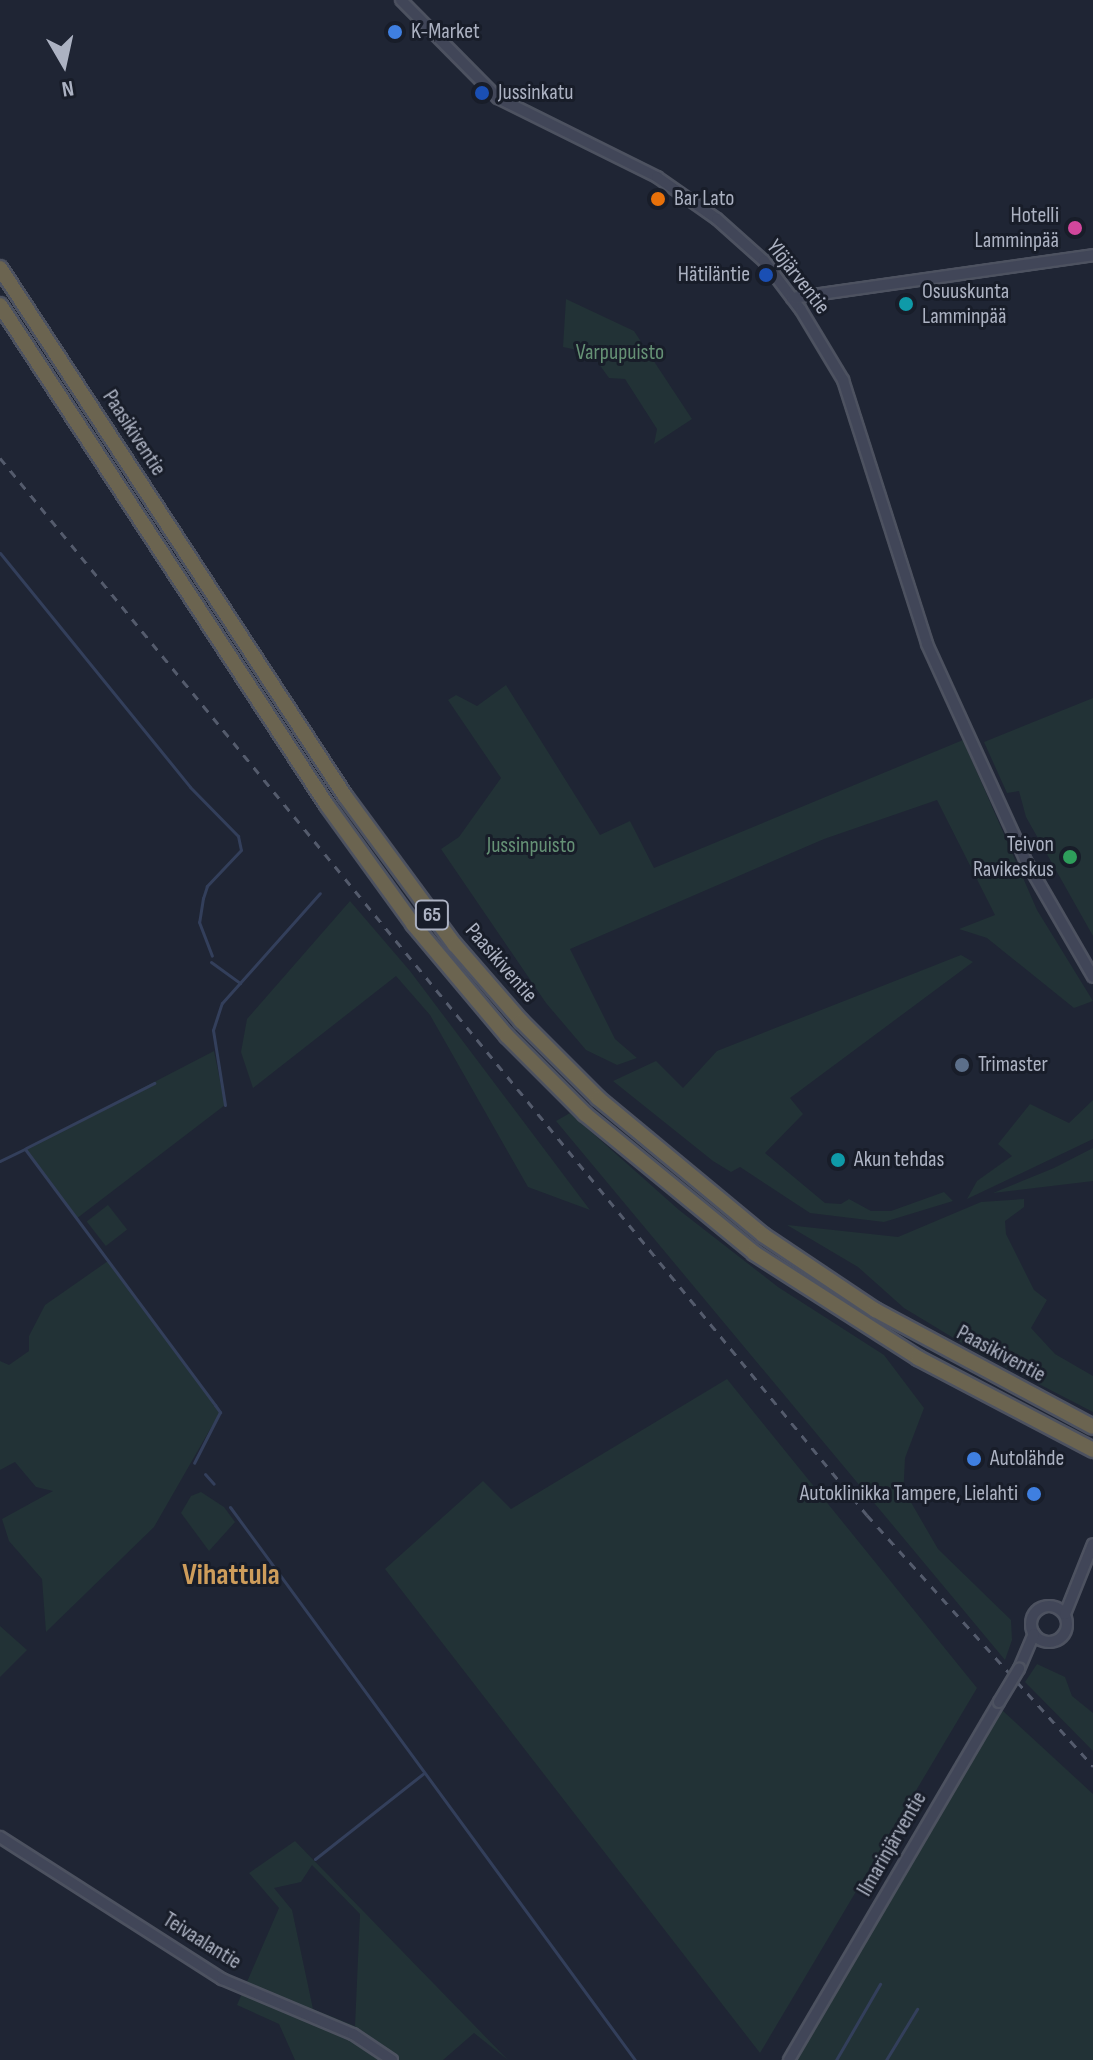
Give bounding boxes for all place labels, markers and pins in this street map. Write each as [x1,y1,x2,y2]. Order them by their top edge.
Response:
place label: K-Market [411,19,480,45]
marker: K-Market [386,23,404,41]
place label: Jussinkatu [498,80,574,106]
marker: Jussinkatu [473,84,491,102]
place label: Bar Lato [674,186,734,212]
marker: Bar Lato [649,190,667,208]
place label: Hotelli Lamminpää [975,202,1059,254]
marker: Hotelli Lamminpää [1066,219,1084,237]
place label: Hätiläntie [678,262,750,288]
marker: Hätiläntie [757,266,775,284]
place label: Osuuskunta Lamminpää [922,278,1009,330]
marker: Osuuskunta Lamminpää [897,295,915,313]
place label: Teivon Ravikeskus [973,831,1054,882]
marker: Teivon Ravikeskus [1061,848,1079,866]
place label: Trimaster [978,1052,1048,1078]
marker: Trimaster [953,1056,971,1074]
place label: Akun tehdas [854,1147,945,1173]
marker: Akun tehdas [829,1151,847,1169]
place label: Autolähde [990,1446,1064,1472]
marker: Autolähde [965,1450,983,1468]
place label: Autoklinikka Tampere, Lielahti [800,1481,1018,1507]
marker: Autoklinikka Tampere, Lielahti [1025,1485,1043,1503]

